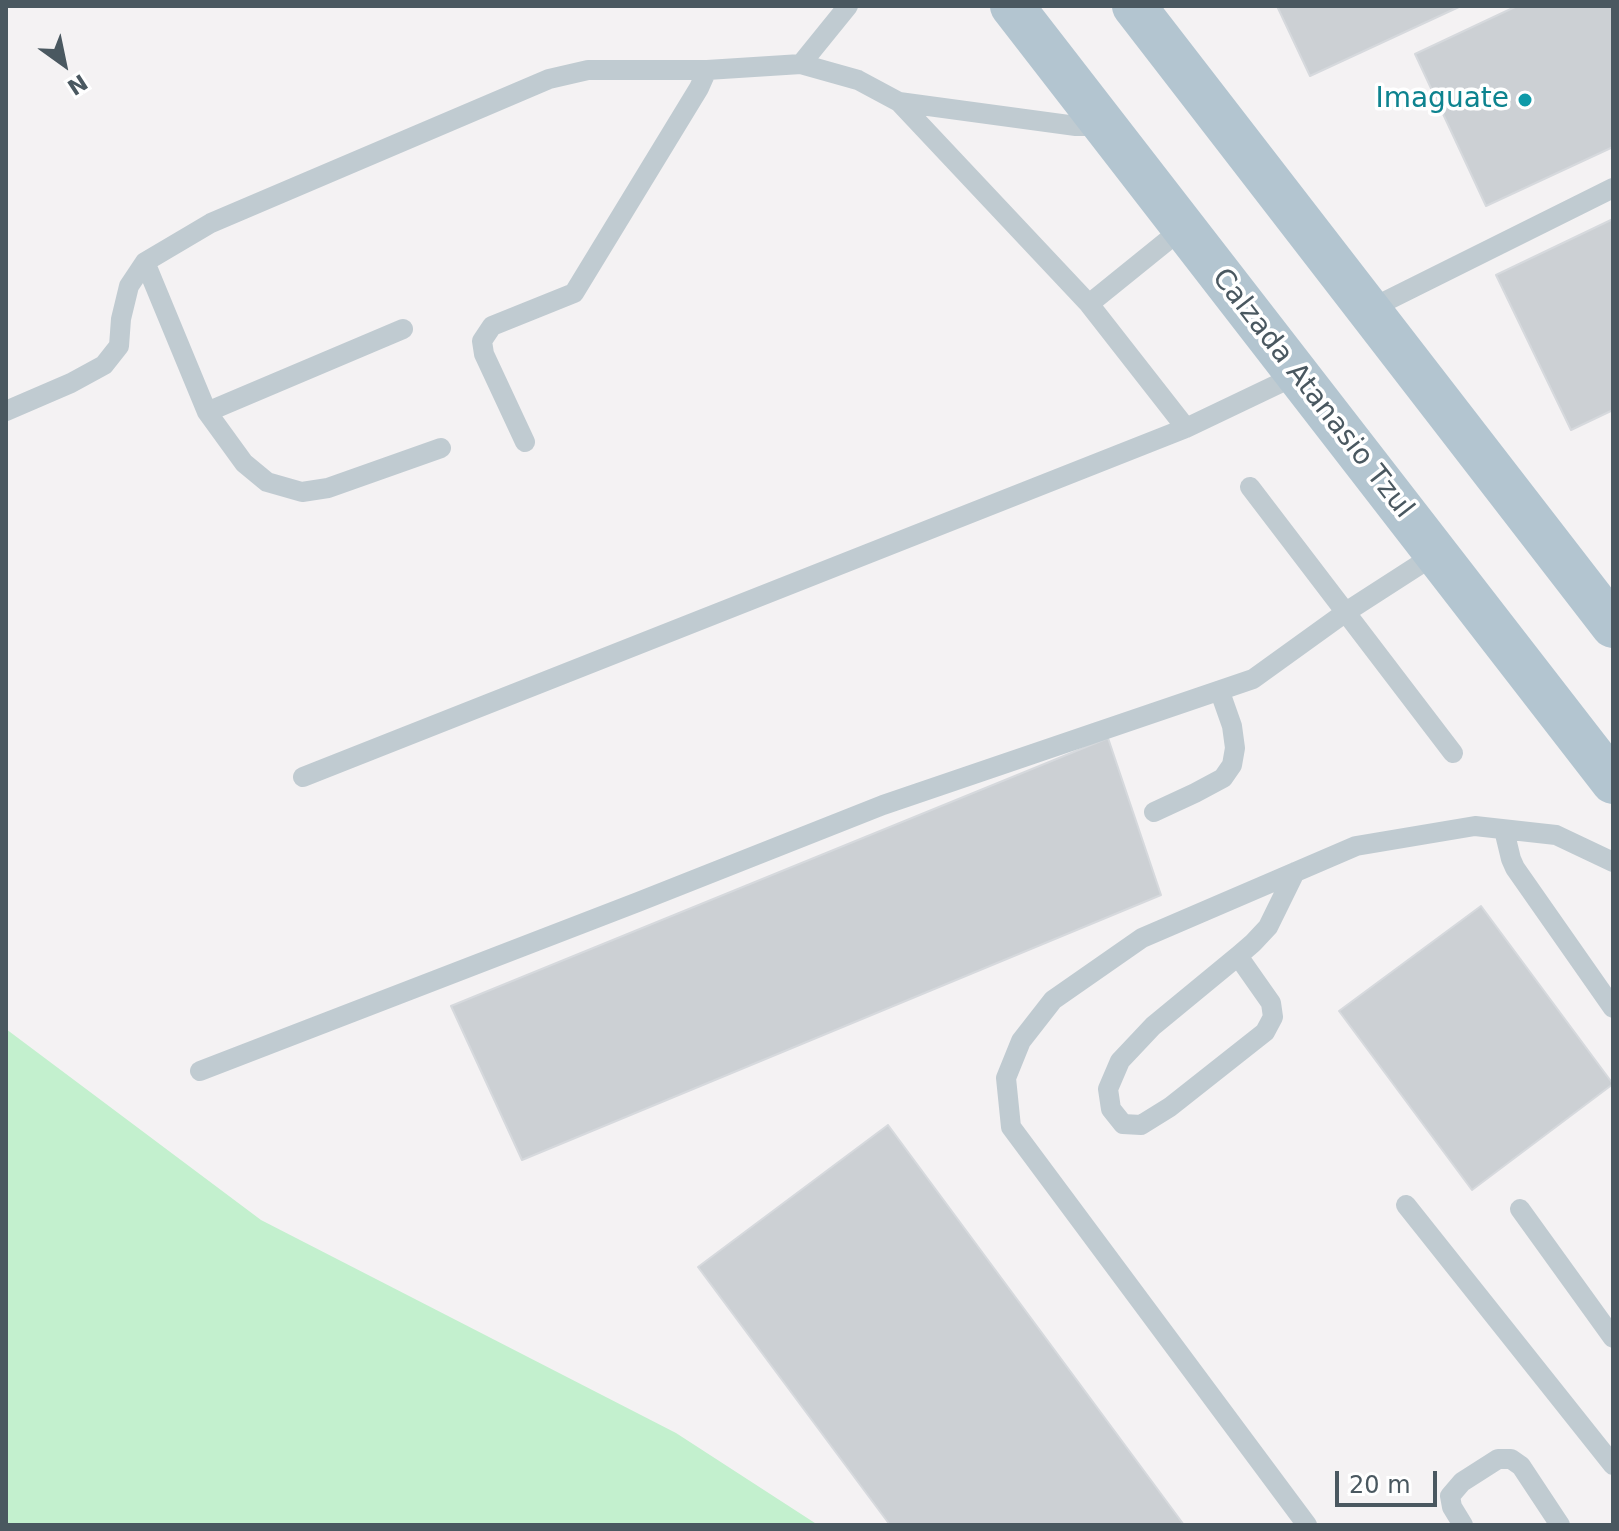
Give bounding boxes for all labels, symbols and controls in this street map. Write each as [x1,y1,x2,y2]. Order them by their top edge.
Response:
north arrow [24,24,104,104]
text: N [63,69,92,100]
place label: Imaguate [1375,83,1509,117]
marker: Imaguate [1516,91,1534,109]
street label: Calzada Atanasio Tzul [1204,262,1420,526]
scale bar [1339,1455,1441,1505]
text: 20 m [1349,1471,1411,1499]

